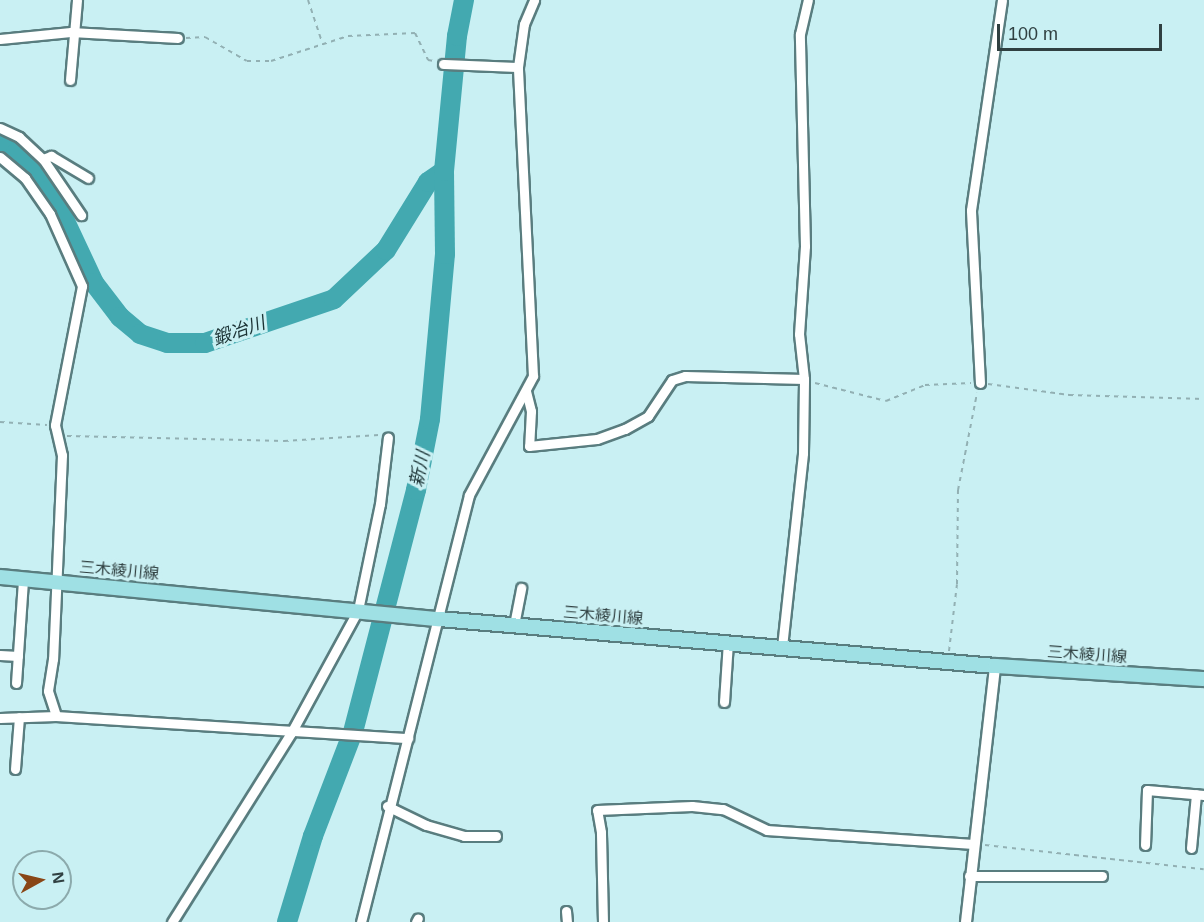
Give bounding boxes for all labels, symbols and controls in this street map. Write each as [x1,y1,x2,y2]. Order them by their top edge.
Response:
scale bar [1000,12,1165,50]
text: 100 m [1008,24,1058,44]
water label: 鍛冶川 [210,312,268,350]
water label: 新川 [406,449,434,489]
street label: 三木綾川線 [78,558,160,584]
street label: 三木綾川線 [562,603,644,629]
street label: 三木綾川線 [1046,643,1128,667]
north arrow [12,850,72,910]
text: N [49,871,68,885]

